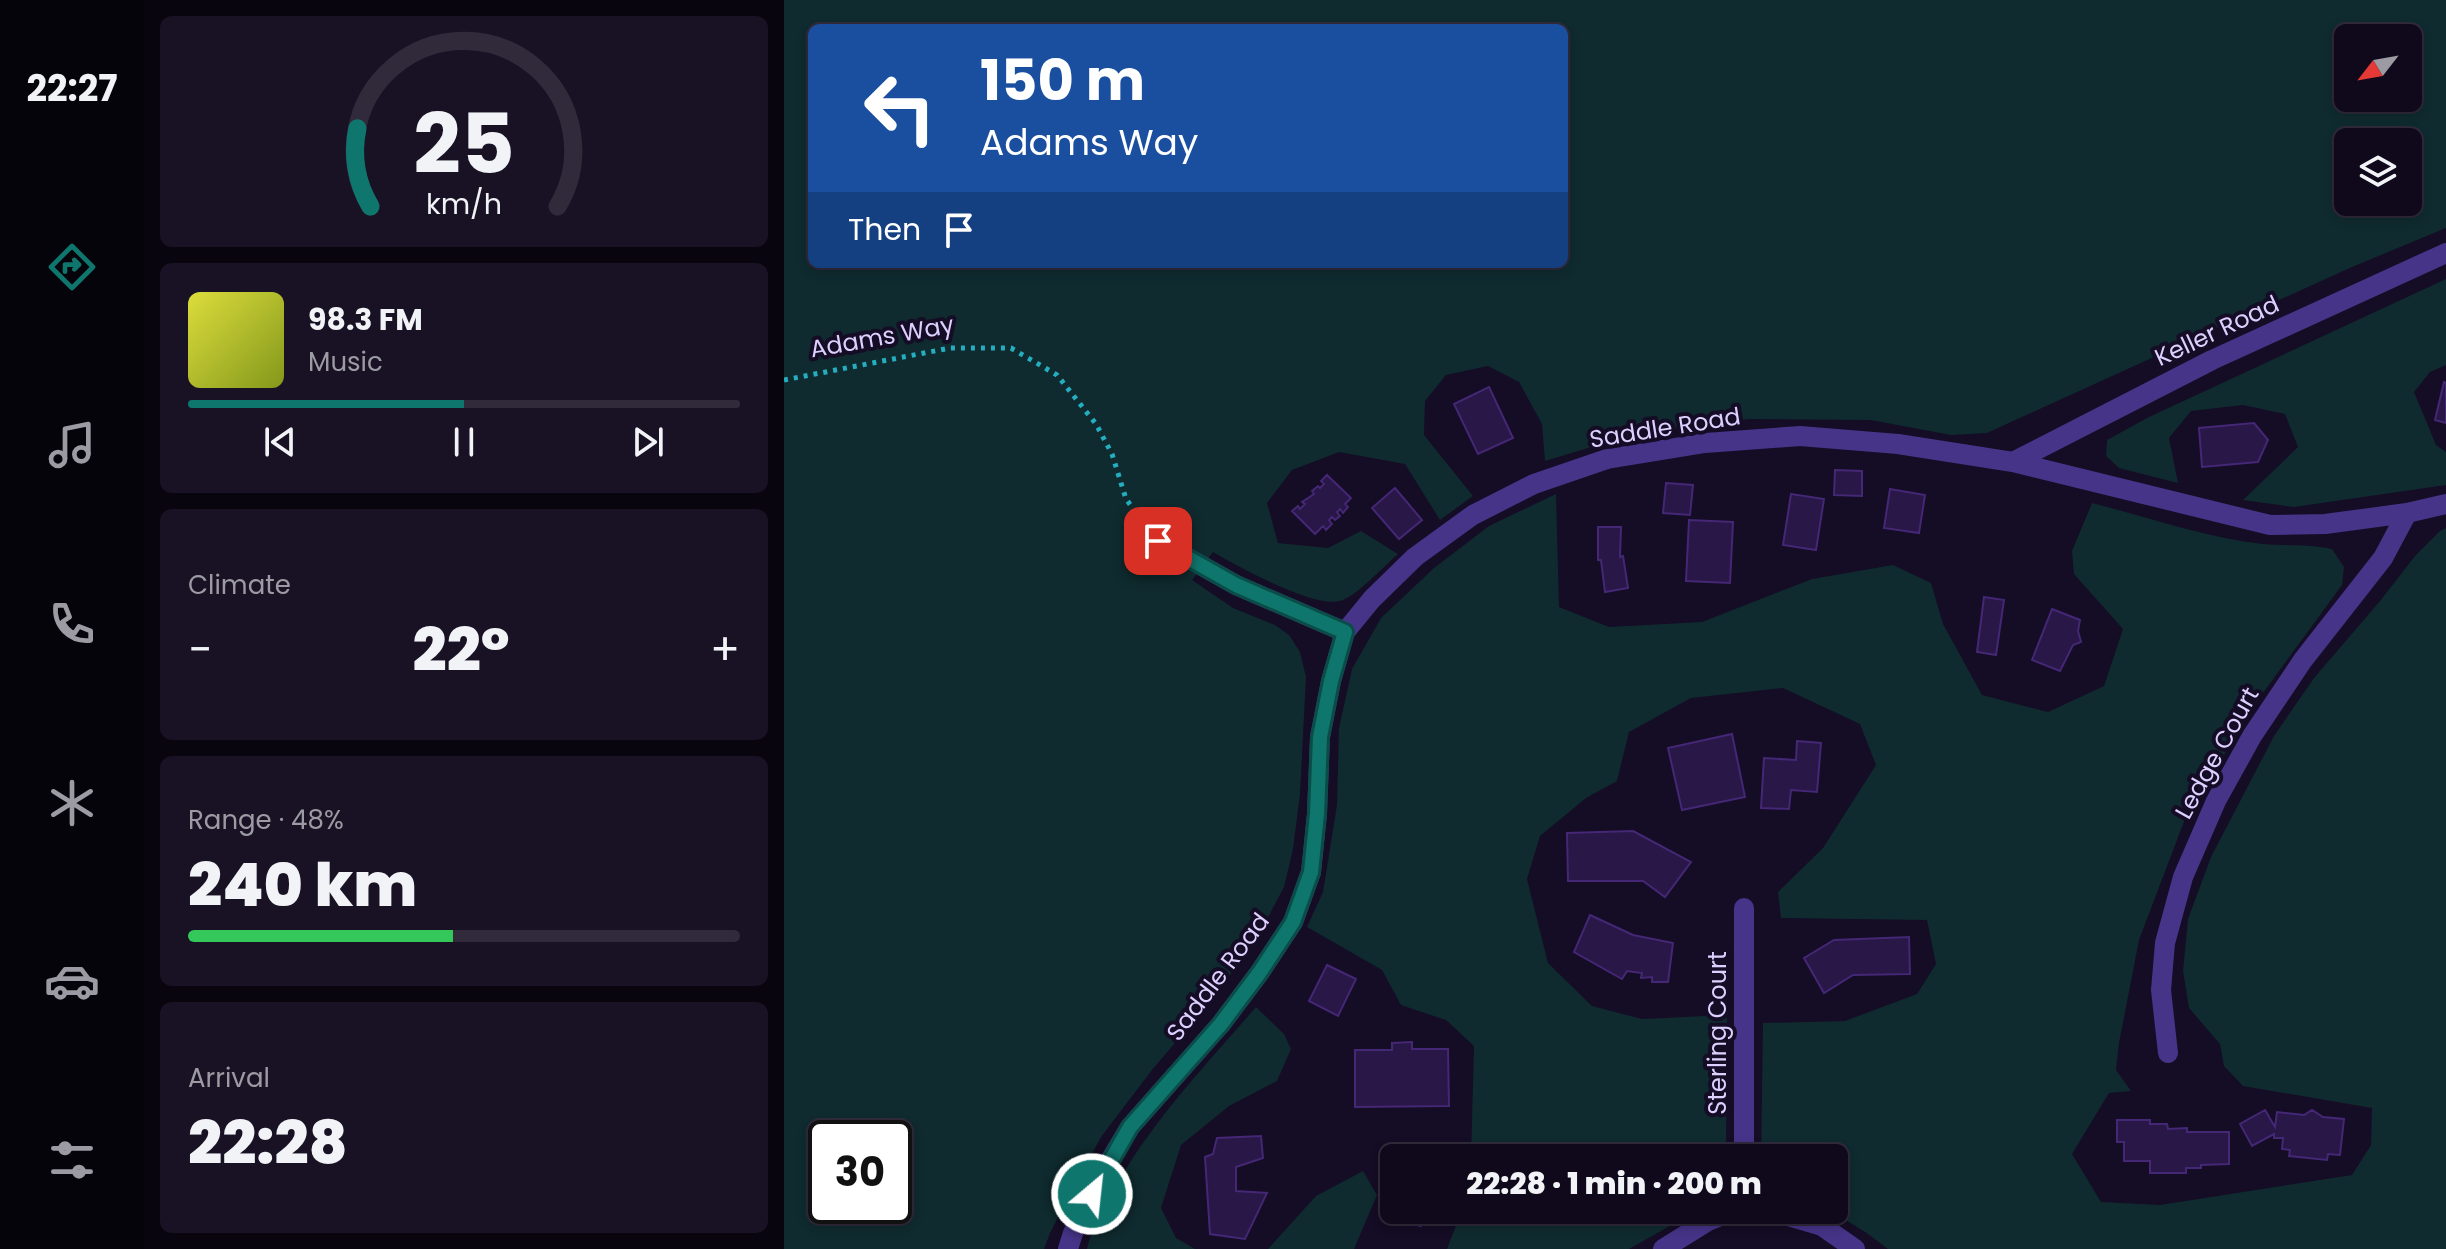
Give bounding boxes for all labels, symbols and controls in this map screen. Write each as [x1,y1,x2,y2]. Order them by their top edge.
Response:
north arrow [2334,24,2422,112]
map controls [2334,24,2422,216]
text: 150 m [980,41,1145,120]
icon: left [848,56,952,160]
text: 22:27 [26,63,118,114]
text: 25 [413,86,515,202]
text: Adams Way [980,117,1198,168]
button: layers [2334,128,2422,216]
text: km/h [426,184,502,224]
text: Then [848,208,921,251]
icon: arrive [937,208,981,252]
icon: directions [44,239,100,295]
street label: Keller Road [2149,287,2284,374]
text: 98.3 FM [308,298,423,341]
street label: Adams Way [807,308,957,365]
text: Music [308,344,383,380]
street label: Saddle Road [1587,399,1743,456]
icon: music [44,417,100,473]
icon: previous [258,420,302,464]
icon: pause [442,420,486,464]
icon: next [626,420,670,464]
pin [1124,507,1192,575]
icon: arrive [1136,519,1180,563]
text: Climate [188,567,291,603]
icon: phone [44,596,100,652]
text: 22° [413,608,510,692]
text: − [188,619,212,680]
text: + [710,619,740,680]
street label: Ledge Court [2167,681,2266,825]
icon: climate [44,775,100,831]
text: Range · 48% [188,802,344,838]
text: 240 km [188,843,417,927]
street label: Saddle Road [1159,906,1277,1047]
street label: Sterling Court [1701,951,1734,1115]
icon: car [44,953,100,1009]
text: Arrival [188,1060,270,1096]
text: 22:28 [188,1101,348,1185]
speed limit sign: 30 [808,1120,912,1224]
icon: filters [44,1132,100,1188]
position arrow [1050,1152,1134,1236]
text: 22:28 · 1 min · 200 m [1466,1162,1762,1205]

